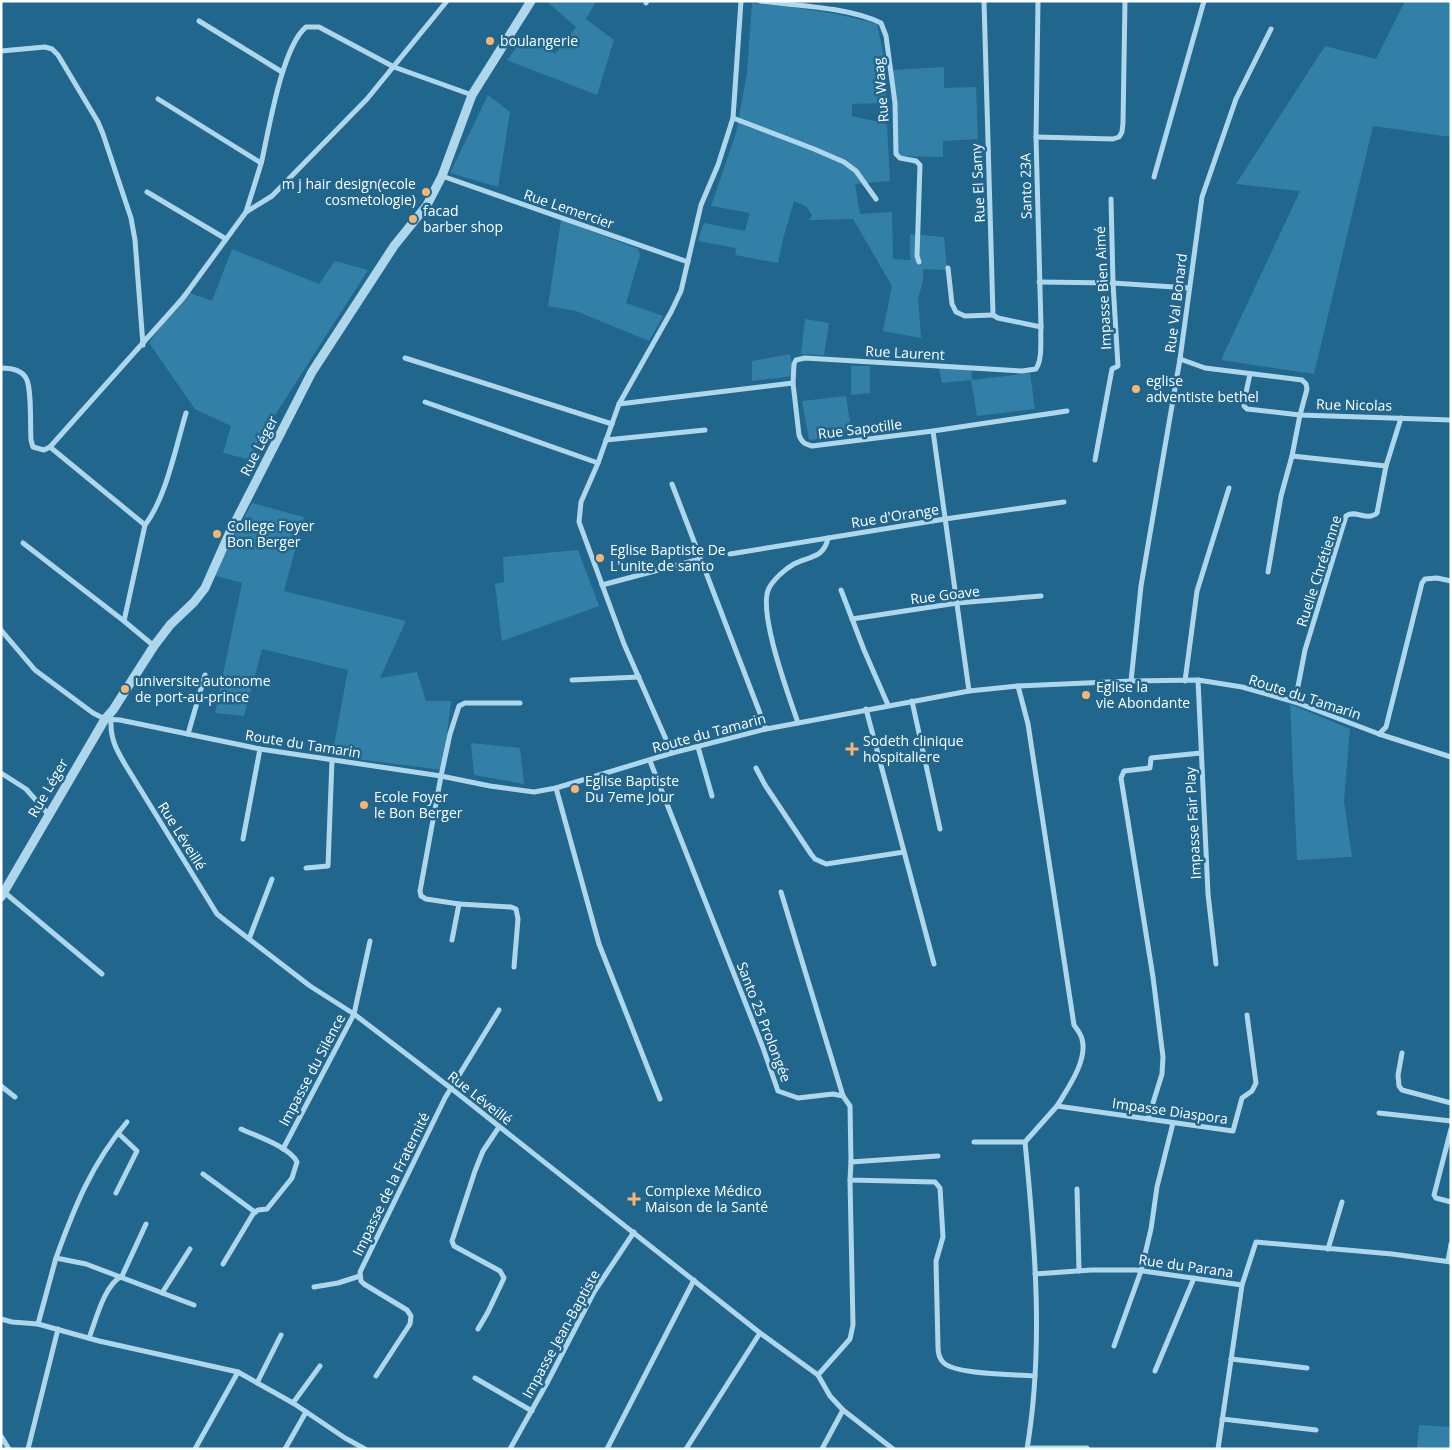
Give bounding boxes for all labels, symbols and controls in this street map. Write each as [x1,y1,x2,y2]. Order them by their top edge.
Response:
place label: boulangerie [500,31,578,50]
marker: boulangerie [484,35,496,47]
street label: Rue Waag [868,57,893,123]
street label: Rue El Samy [966,142,989,223]
street label: Santo 23A [1015,153,1036,219]
place label: m j hair design(ecole cosmetologie) [282,174,416,209]
street label: Rue Lemercier [522,184,617,233]
marker: m j hair design(ecole cosmetologie) [420,186,432,198]
place label: facad barber shop [423,201,503,236]
marker: facad barber shop [407,213,419,225]
street label: Impasse Bien Aimé [1090,226,1115,350]
street label: Rue Val Bonard [1160,252,1191,354]
street label: Rue Laurent [865,341,945,364]
place label: eglise adventiste bethel [1146,371,1259,406]
marker: eglise adventiste bethel [1130,383,1142,395]
street label: Rue Nicolas [1316,394,1392,415]
street label: Rue Léger [235,412,282,479]
street label: Rue Sapotille [817,414,903,443]
street label: Rue d'Orange [850,499,940,532]
street label: Ruelle Chrétienne [1292,513,1346,629]
place label: College Foyer Bon Berger [227,516,315,551]
marker: College Foyer Bon Berger [211,528,223,540]
place label: Eglise Baptiste De L'unite de santo [610,540,726,575]
marker: Eglise Baptiste De L'unite de santo [594,552,606,564]
street label: Rue Goave [909,581,981,608]
street label: Route du Tamarin [1247,669,1364,724]
place label: universite autonome de port-au-prince [135,671,271,706]
place label: Eglise la vie Abondante [1096,677,1190,712]
marker: universite autonome de port-au-prince [119,683,131,695]
marker: Eglise la vie Abondante [1080,689,1092,701]
street label: Route du Tamarin [650,708,768,757]
street label: Route du Tamarin [244,725,362,762]
place label: Sodeth clinique hospitaliere [863,731,964,766]
marker: Sodeth clinique hospitaliere [845,742,859,756]
street label: Rue Léger [23,755,72,821]
street label: Impasse Fair Play [1180,765,1205,880]
place label: Eglise Baptiste Du 7eme Jour [585,771,679,806]
marker: Eglise Baptiste Du 7eme Jour [569,783,581,795]
place label: Ecole Foyer le Bon Berger [374,787,463,822]
street label: Rue Léveillé [154,798,211,874]
marker: Ecole Foyer le Bon Berger [358,799,370,811]
street label: Santo 25 Prolongée [733,959,796,1085]
street label: Impasse du Silence [274,1010,349,1129]
street label: Rue Léveillé [444,1066,517,1129]
street label: Impasse Diaspora [1111,1093,1229,1128]
street label: Impasse de la Fraternité [348,1109,434,1259]
place label: Complexe Médico Maison de la Santé [645,1181,768,1216]
marker: Complexe Médico Maison de la Santé [627,1192,641,1206]
street label: Rue du Parana [1137,1249,1235,1282]
street label: Impasse Jean-Baptiste [517,1266,604,1401]

